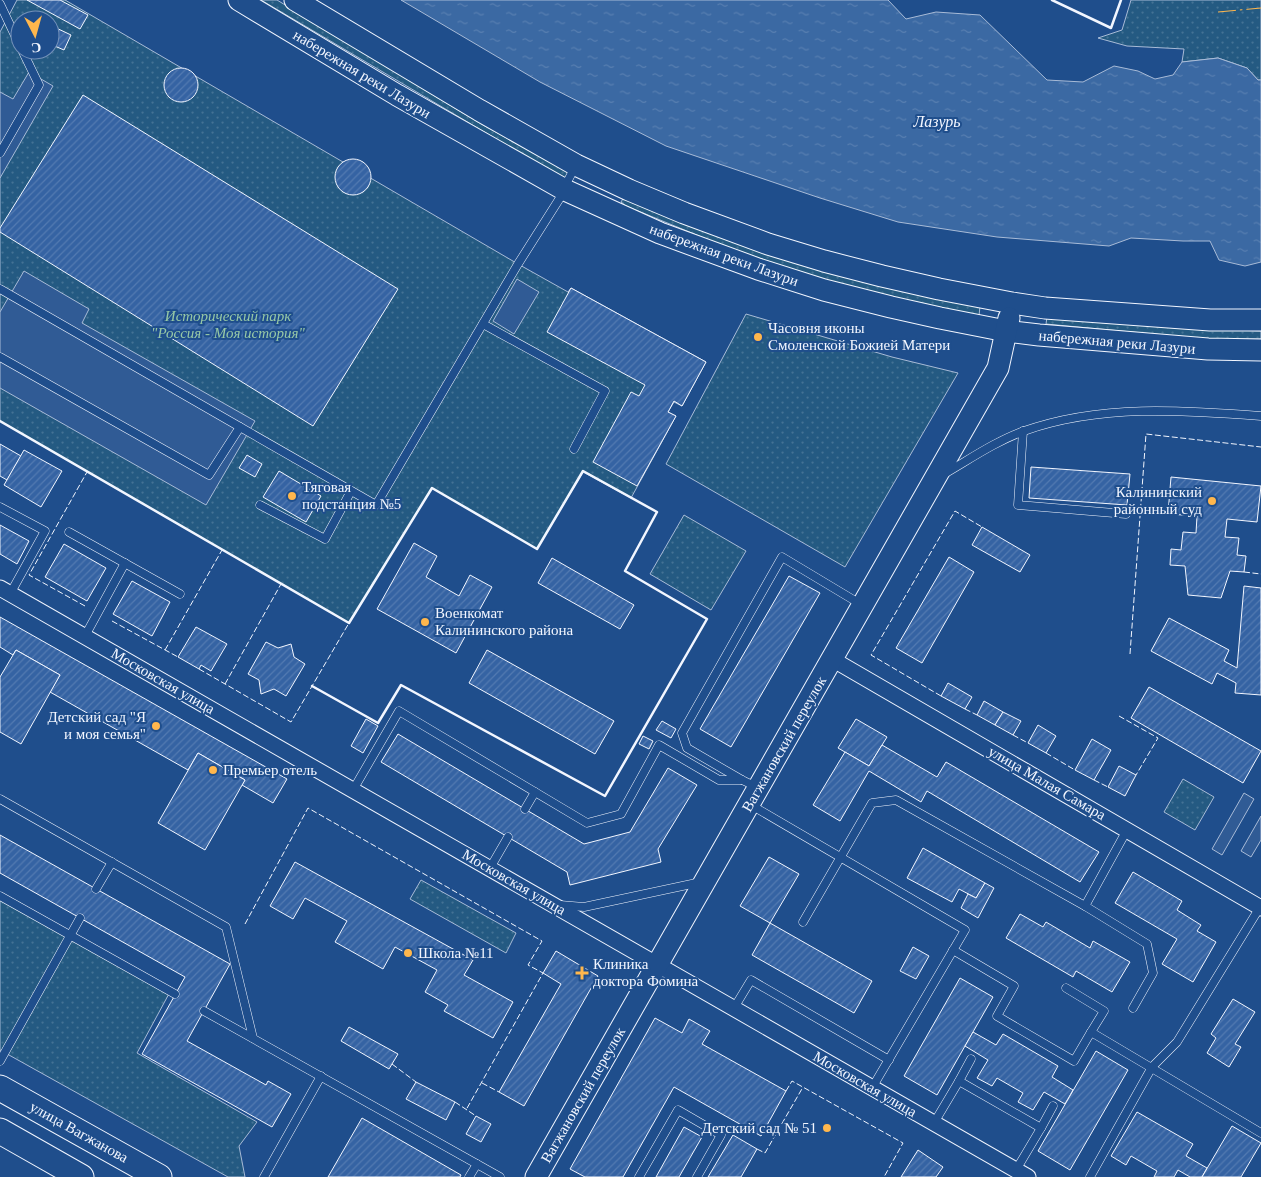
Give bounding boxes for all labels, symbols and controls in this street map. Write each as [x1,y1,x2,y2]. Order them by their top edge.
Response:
north arrow [10,10,60,60]
street label: набережная реки Лазури [290,27,434,121]
text: С [30,39,42,55]
water label: Лазурь [912,113,961,131]
street label: набережная реки Лазури [647,221,801,289]
park label: Исторический парк "Россия - Моя история" [151,308,306,341]
place label: Часовня иконы Смоленской Божией Матери [768,320,950,353]
street label: набережная реки Лазури [1038,327,1196,357]
marker: Часовня иконы Смоленской Божией Матери [752,331,764,343]
place label: Тяговая подстанция №5 [302,479,401,512]
place label: Калининский районный суд [1114,484,1202,517]
marker: Тяговая подстанция №5 [286,490,298,502]
marker: Калининский районный суд [1206,495,1218,507]
place label: Военкомат Калининского района [435,605,574,638]
marker: Военкомат Калининского района [419,616,431,628]
street label: Московская улица [109,645,218,717]
street label: Вагжановский переулок [739,673,830,815]
place label: Детский сад "Я и моя семья" [47,709,146,742]
marker: Детский сад "Я и моя семья" [150,720,162,732]
street label: улица Малая Самара [986,743,1109,823]
place label: Премьер отель [223,762,317,778]
marker: Премьер отель [207,764,219,776]
street label: Московская улица [460,846,569,918]
place label: Школа №11 [418,945,494,961]
marker: Школа №11 [402,947,414,959]
place label: Клиника доктора Фомина [593,956,699,989]
marker: Клиника доктора Фомина [575,966,589,980]
street label: Вагжановский переулок [538,1024,629,1166]
street label: Московская улица [811,1048,920,1120]
street label: улица Вагжанова [27,1098,131,1166]
place label: Детский сад № 51 [701,1120,817,1136]
marker: Детский сад № 51 [821,1122,833,1134]

